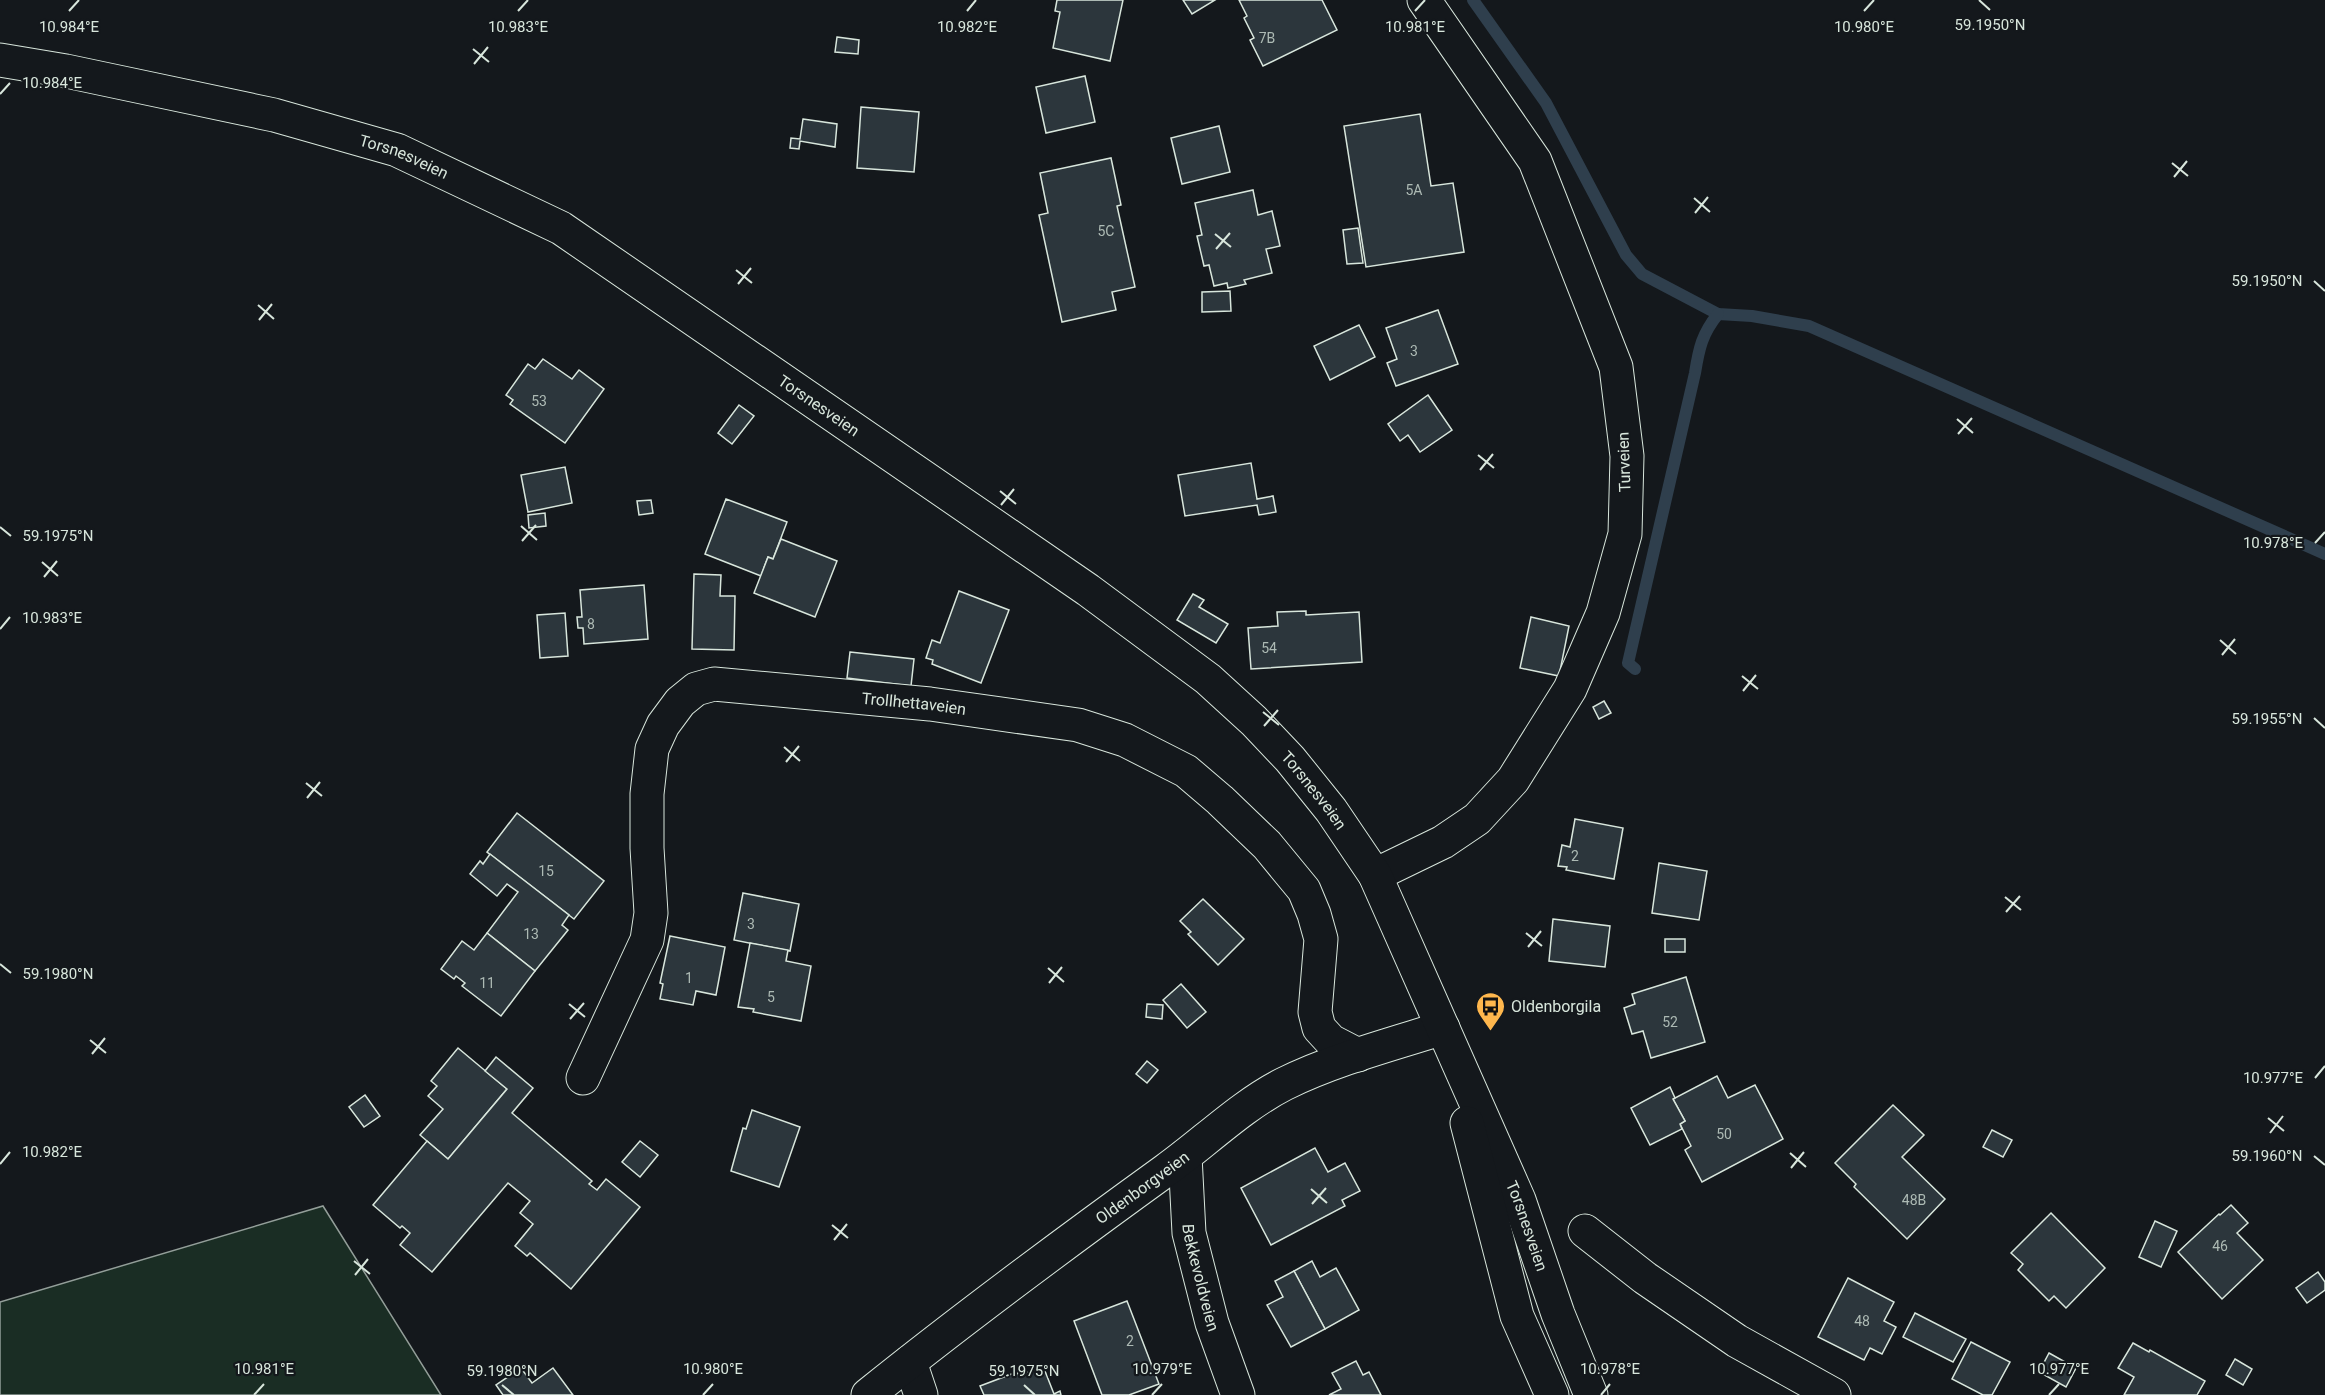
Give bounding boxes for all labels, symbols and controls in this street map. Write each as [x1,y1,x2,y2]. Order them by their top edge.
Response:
text: 59.1950°N [1955,16,2025,34]
text: 10.984°E [39,18,100,36]
text: 10.983°E [488,18,549,36]
text: 10.982°E [937,18,998,36]
text: 10.981°E [1385,18,1446,36]
text: 10.980°E [1834,18,1895,36]
house number: 7B [1259,30,1275,46]
text: 10.984°E [22,74,83,92]
street label: Torsnesveien [357,130,452,183]
house number: 5A [1405,182,1423,198]
house number: 5C [1098,223,1114,239]
text: 59.1950°N [2232,272,2302,290]
house number: 3 [1410,343,1418,359]
street label: Torsnesveien [775,371,863,440]
house number: 53 [531,393,547,409]
street label: Turveien [1613,431,1635,493]
text: 59.1975°N [23,527,93,545]
text: 10.978°E [2243,534,2304,552]
text: 10.983°E [22,609,83,627]
house number: 8 [587,616,595,632]
house number: 54 [1261,640,1277,656]
street label: Trollhettaveien [861,688,967,719]
text: 59.1955°N [2232,710,2302,728]
street label: Torsnesveien [1278,747,1351,833]
house number: 2 [1571,848,1579,864]
house number: 15 [538,863,554,879]
house number: 3 [747,916,755,932]
house number: 13 [523,926,539,942]
text: 59.1980°N [23,965,93,983]
house number: 1 [685,970,693,986]
house number: 11 [479,975,495,991]
house number: 5 [767,989,775,1005]
bus stop icon: Oldenborgila [1474,990,1506,1032]
place label: Oldenborgila [1511,997,1601,1016]
house number: 52 [1662,1014,1678,1030]
text: 10.977°E [2243,1069,2304,1087]
house number: 50 [1716,1126,1732,1142]
text: 10.982°E [22,1143,83,1161]
street label: Oldenborgveien [1092,1147,1193,1228]
text: 59.1960°N [2232,1147,2302,1165]
street label: Torsnesveien [1502,1178,1552,1274]
house number: 48B [1902,1192,1926,1208]
street label: Bekkevoldveien [1179,1223,1224,1334]
house number: 46 [2212,1238,2228,1254]
house number: 48 [1854,1313,1870,1329]
house number: 2 [1126,1333,1134,1349]
text: 10.981°E [234,1360,295,1378]
text: 10.980°E [683,1360,744,1378]
text: 10.979°E [1132,1360,1193,1378]
text: 10.978°E [1580,1360,1641,1378]
text: 10.977°E [2029,1360,2090,1378]
text: 59.1980°N [467,1362,537,1380]
text: 59.1975°N [989,1362,1059,1380]

